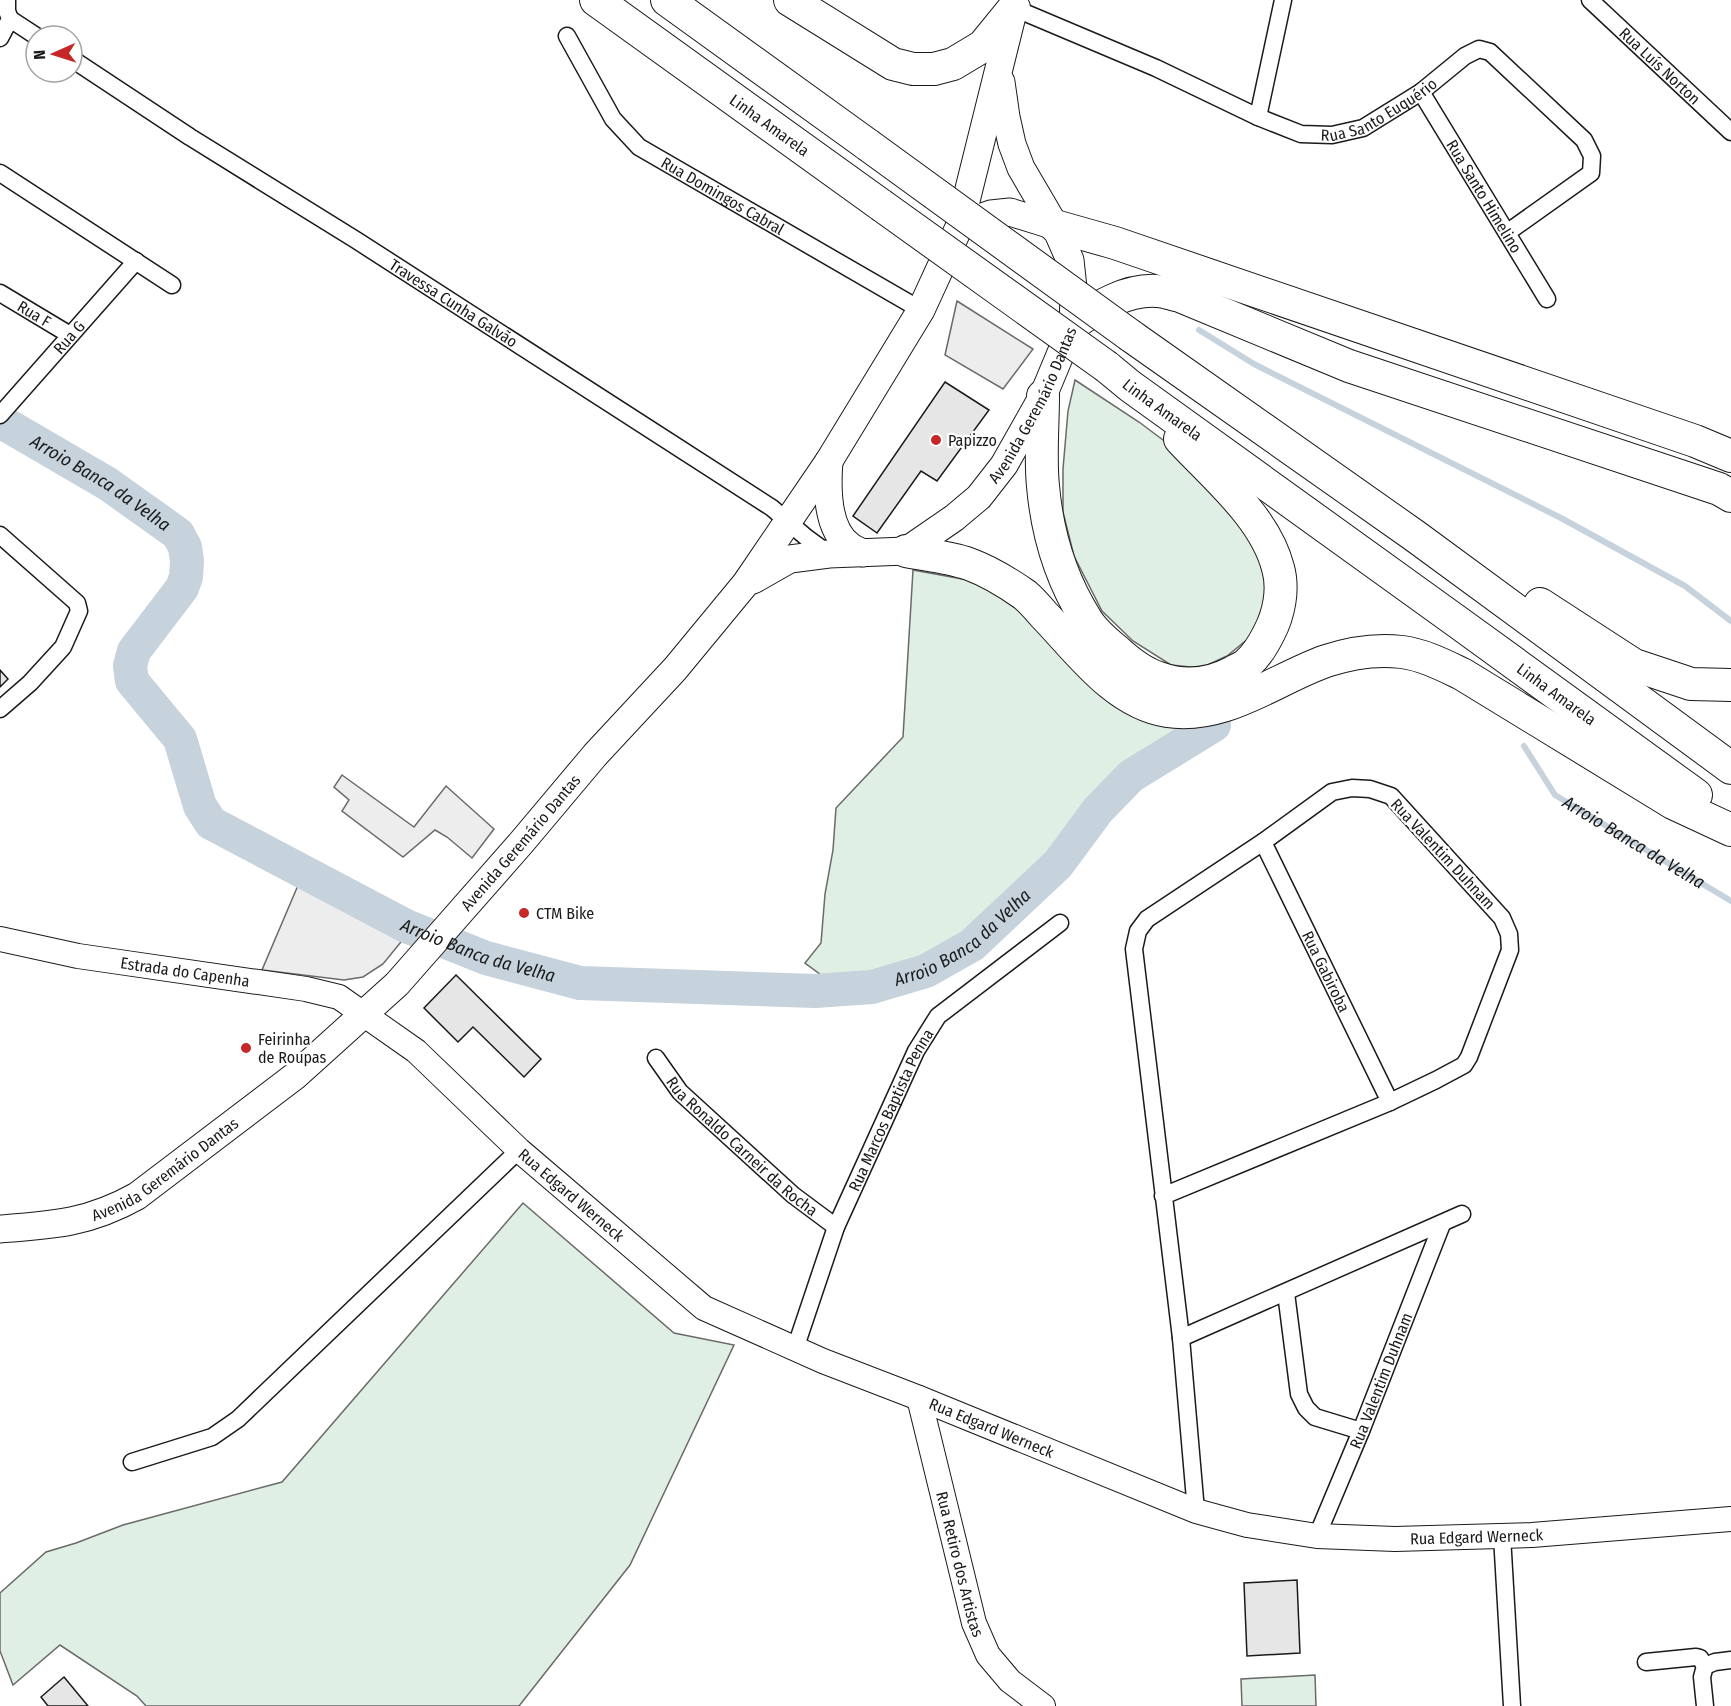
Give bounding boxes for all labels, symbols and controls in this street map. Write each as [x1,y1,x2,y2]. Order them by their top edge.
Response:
street label: Rua Luís Norton [1616,23,1705,108]
north arrow [24,24,84,84]
text: N [30,49,49,60]
street label: Rua Santo Euquério [1320,74,1440,145]
street label: Linha Amarela [726,90,813,160]
street label: Rua Santo Himelino [1443,136,1526,256]
street label: Rua Domingos Cabral [658,153,788,238]
street label: Travessa Cunha Galvão [386,255,521,351]
street label: Rua F [14,296,55,331]
street label: Rua G [49,317,89,358]
street label: Avenida Geremário Dantas [984,324,1080,487]
street label: Linha Amarela [1119,375,1206,445]
water label: Arroio Banca da Velha [26,430,175,536]
place label: Papizzo [948,431,997,450]
marker: Papizzo [929,433,943,447]
street label: Linha Amarela [1513,659,1600,729]
street label: Avenida Geremário Dantas [457,770,584,914]
water label: Arroio Banca da Velha [1558,791,1709,894]
street label: Rua Valentim Duhnam [1387,795,1499,913]
water label: Arroio Banca da Velha [891,884,1035,991]
place label: CTM Bike [536,904,594,923]
marker: CTM Bike [517,906,531,920]
water label: Arroio Banca da Velha [397,914,558,987]
street label: Rua Gabiroba [1298,928,1354,1015]
street label: Estrada do Capenha [119,953,251,990]
street label: Rua Marcos Baptista Penna [844,1025,937,1194]
place label: Feirinha de Roupas [258,1030,327,1067]
marker: Feirinha de Roupas [239,1041,253,1055]
street label: Rua Ronaldo Carneir da Rocha [663,1073,822,1220]
street label: Avenida Geremário Dantas [89,1113,242,1225]
street label: Rua Edgard Werneck [515,1144,629,1246]
street label: Rua Valentim Duhnam [1345,1310,1416,1451]
street label: Rua Edgard Werneck [926,1394,1057,1462]
street label: Rua Retiro dos Artistas [933,1489,988,1640]
street label: Rua Edgard Werneck [1410,1525,1544,1548]

